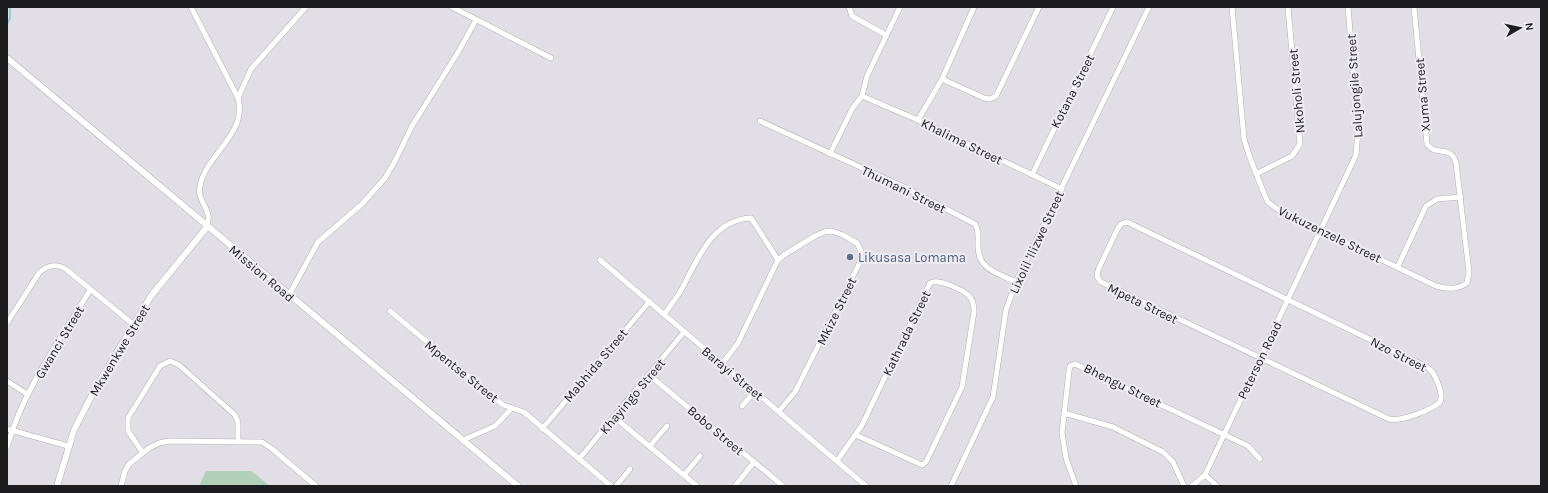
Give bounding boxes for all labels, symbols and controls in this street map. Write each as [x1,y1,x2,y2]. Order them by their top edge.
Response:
north arrow [1500,8,1540,48]
text: N [1522,22,1536,31]
street label: Lalujongile Street [1343,33,1366,138]
street label: Nkoholi Street [1285,48,1308,134]
street label: Kotana Street [1047,52,1098,131]
street label: Xuma Street [1412,57,1433,133]
street label: Khalima Street [919,115,1005,168]
street label: Thumani Street [859,163,949,216]
street label: Lixolil 'Ilizwe Street [1006,188,1067,296]
street label: Vukuzenzele Street [1276,203,1384,266]
street label: Mission Road [226,242,297,305]
place label: Likusasa Lomama [858,250,966,265]
marker: Likusasa Lomama [845,252,855,262]
street label: Mkize Street [814,275,859,348]
street label: Mpeta Street [1105,280,1180,327]
street label: Kathrada Street [879,288,934,378]
street label: Mkwenkwe Street [86,302,153,399]
street label: Gwanci Street [32,303,87,381]
street label: Peterson Road [1234,319,1285,402]
street label: Mabhida Street [560,325,631,405]
street label: Nzo Street [1368,334,1429,375]
street label: Mpentse Street [422,337,502,406]
street label: Barayi Street [699,343,767,404]
street label: Khayingo Street [596,355,668,437]
street label: Bhengu Street [1082,360,1164,411]
street label: Bobo Street [685,403,747,458]

